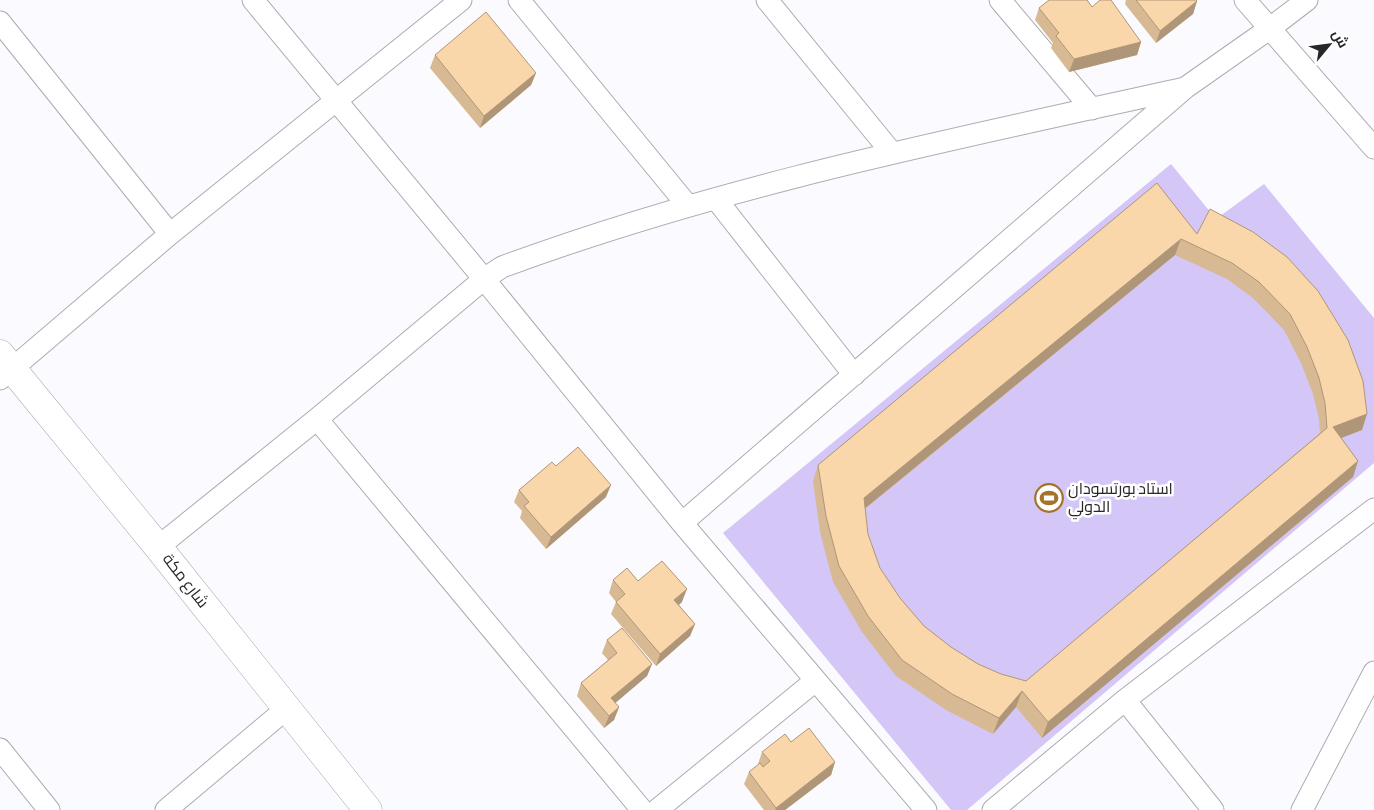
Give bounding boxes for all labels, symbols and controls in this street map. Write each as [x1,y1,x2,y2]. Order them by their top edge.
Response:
north arrow [1304,20,1354,70]
text: ش [1328,27,1352,51]
place label: استاد بورتسودان الدولي [1068,480,1173,520]
sports icon: استاد بورتسودان الدولي [1034,483,1064,513]
street label: شارع مكة [157,550,212,613]

